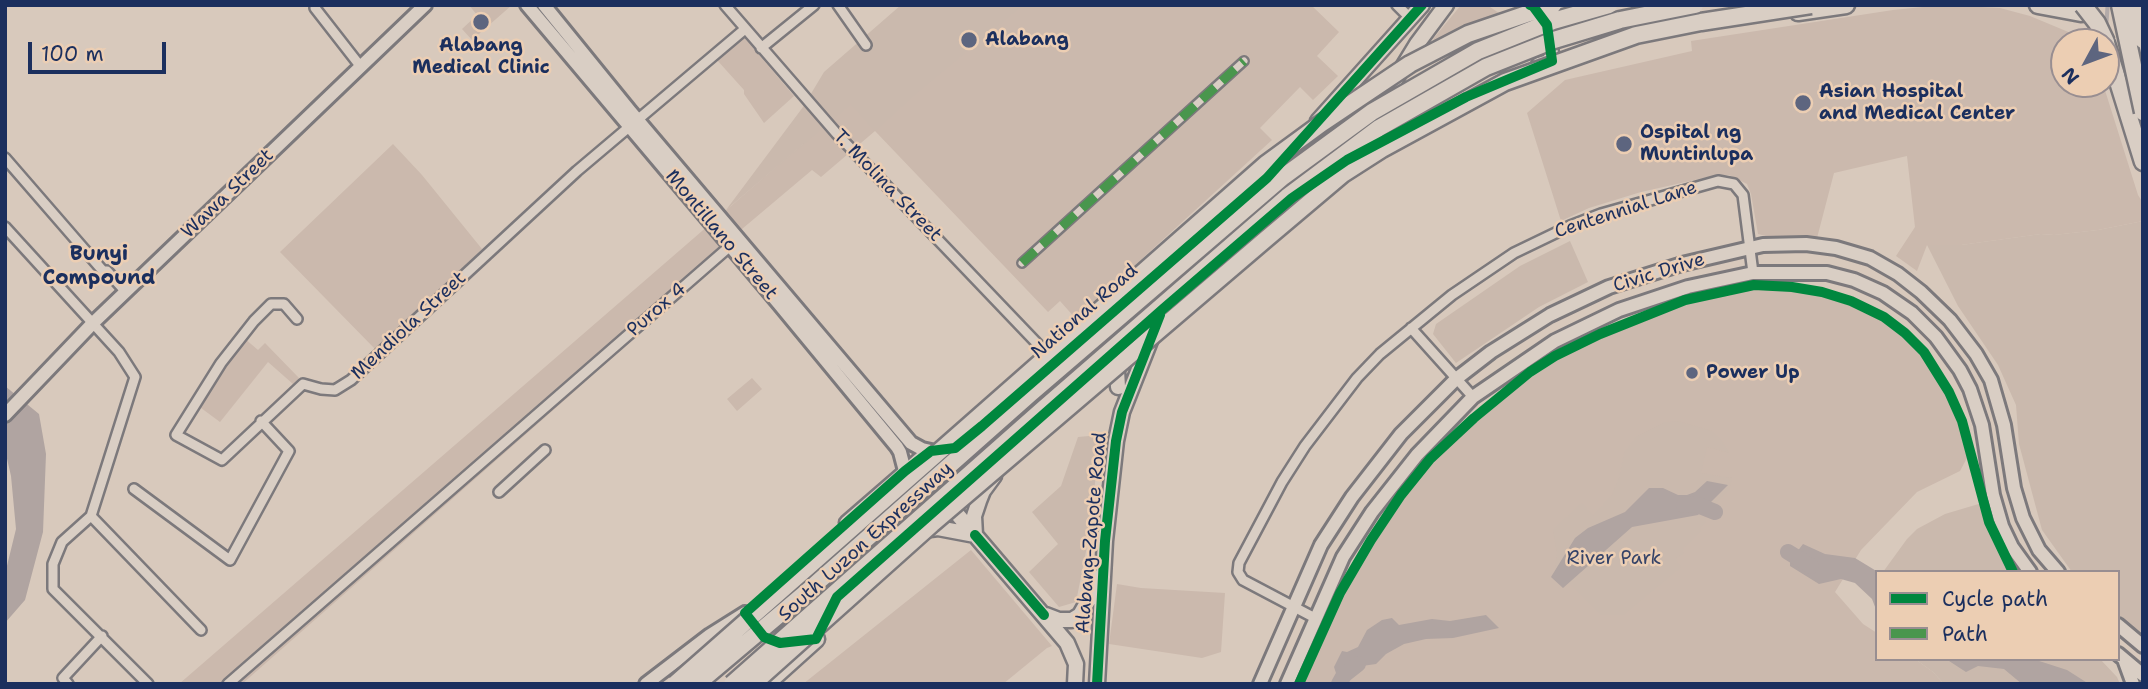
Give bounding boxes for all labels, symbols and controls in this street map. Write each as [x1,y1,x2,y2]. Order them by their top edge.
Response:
marker: Alabang Medical Clinic [471,12,491,32]
scale bar [32,28,170,72]
north arrow [2050,28,2120,98]
place label: Alabang [985,29,1069,51]
marker: Alabang [959,30,979,50]
place label: Alabang Medical Clinic [412,35,550,79]
text: 100 m [41,40,104,68]
text: N [2056,62,2085,90]
place label: Asian Hospital and Medical Center [1819,81,2015,125]
marker: Asian Hospital and Medical Center [1793,93,1813,113]
place label: Ospital ng Muntinlupa [1640,122,1753,166]
street label: T. Molina Street [828,125,946,247]
marker: Ospital ng Muntinlupa [1614,134,1634,154]
street label: Wawa Street [177,144,279,244]
street label: Montillano Street [660,165,782,305]
street label: Centennial Lane [1552,176,1700,244]
district label: Bunyi Compound [43,242,155,292]
street label: Civic Drive [1610,248,1708,298]
street label: National Road [1027,260,1143,364]
street label: Mendiola Street [347,267,471,385]
street label: Purox 4 [623,278,691,342]
place label: Power Up [1706,362,1800,384]
marker: Power Up [1684,365,1700,381]
street label: Alabang-Zapote Road [1072,431,1112,635]
street label: South Luzon Expressway [774,458,958,626]
park label: River Park [1567,548,1661,570]
legend [1875,570,2120,661]
text: Cycle path [1942,585,2048,613]
text: Path [1942,620,1988,648]

